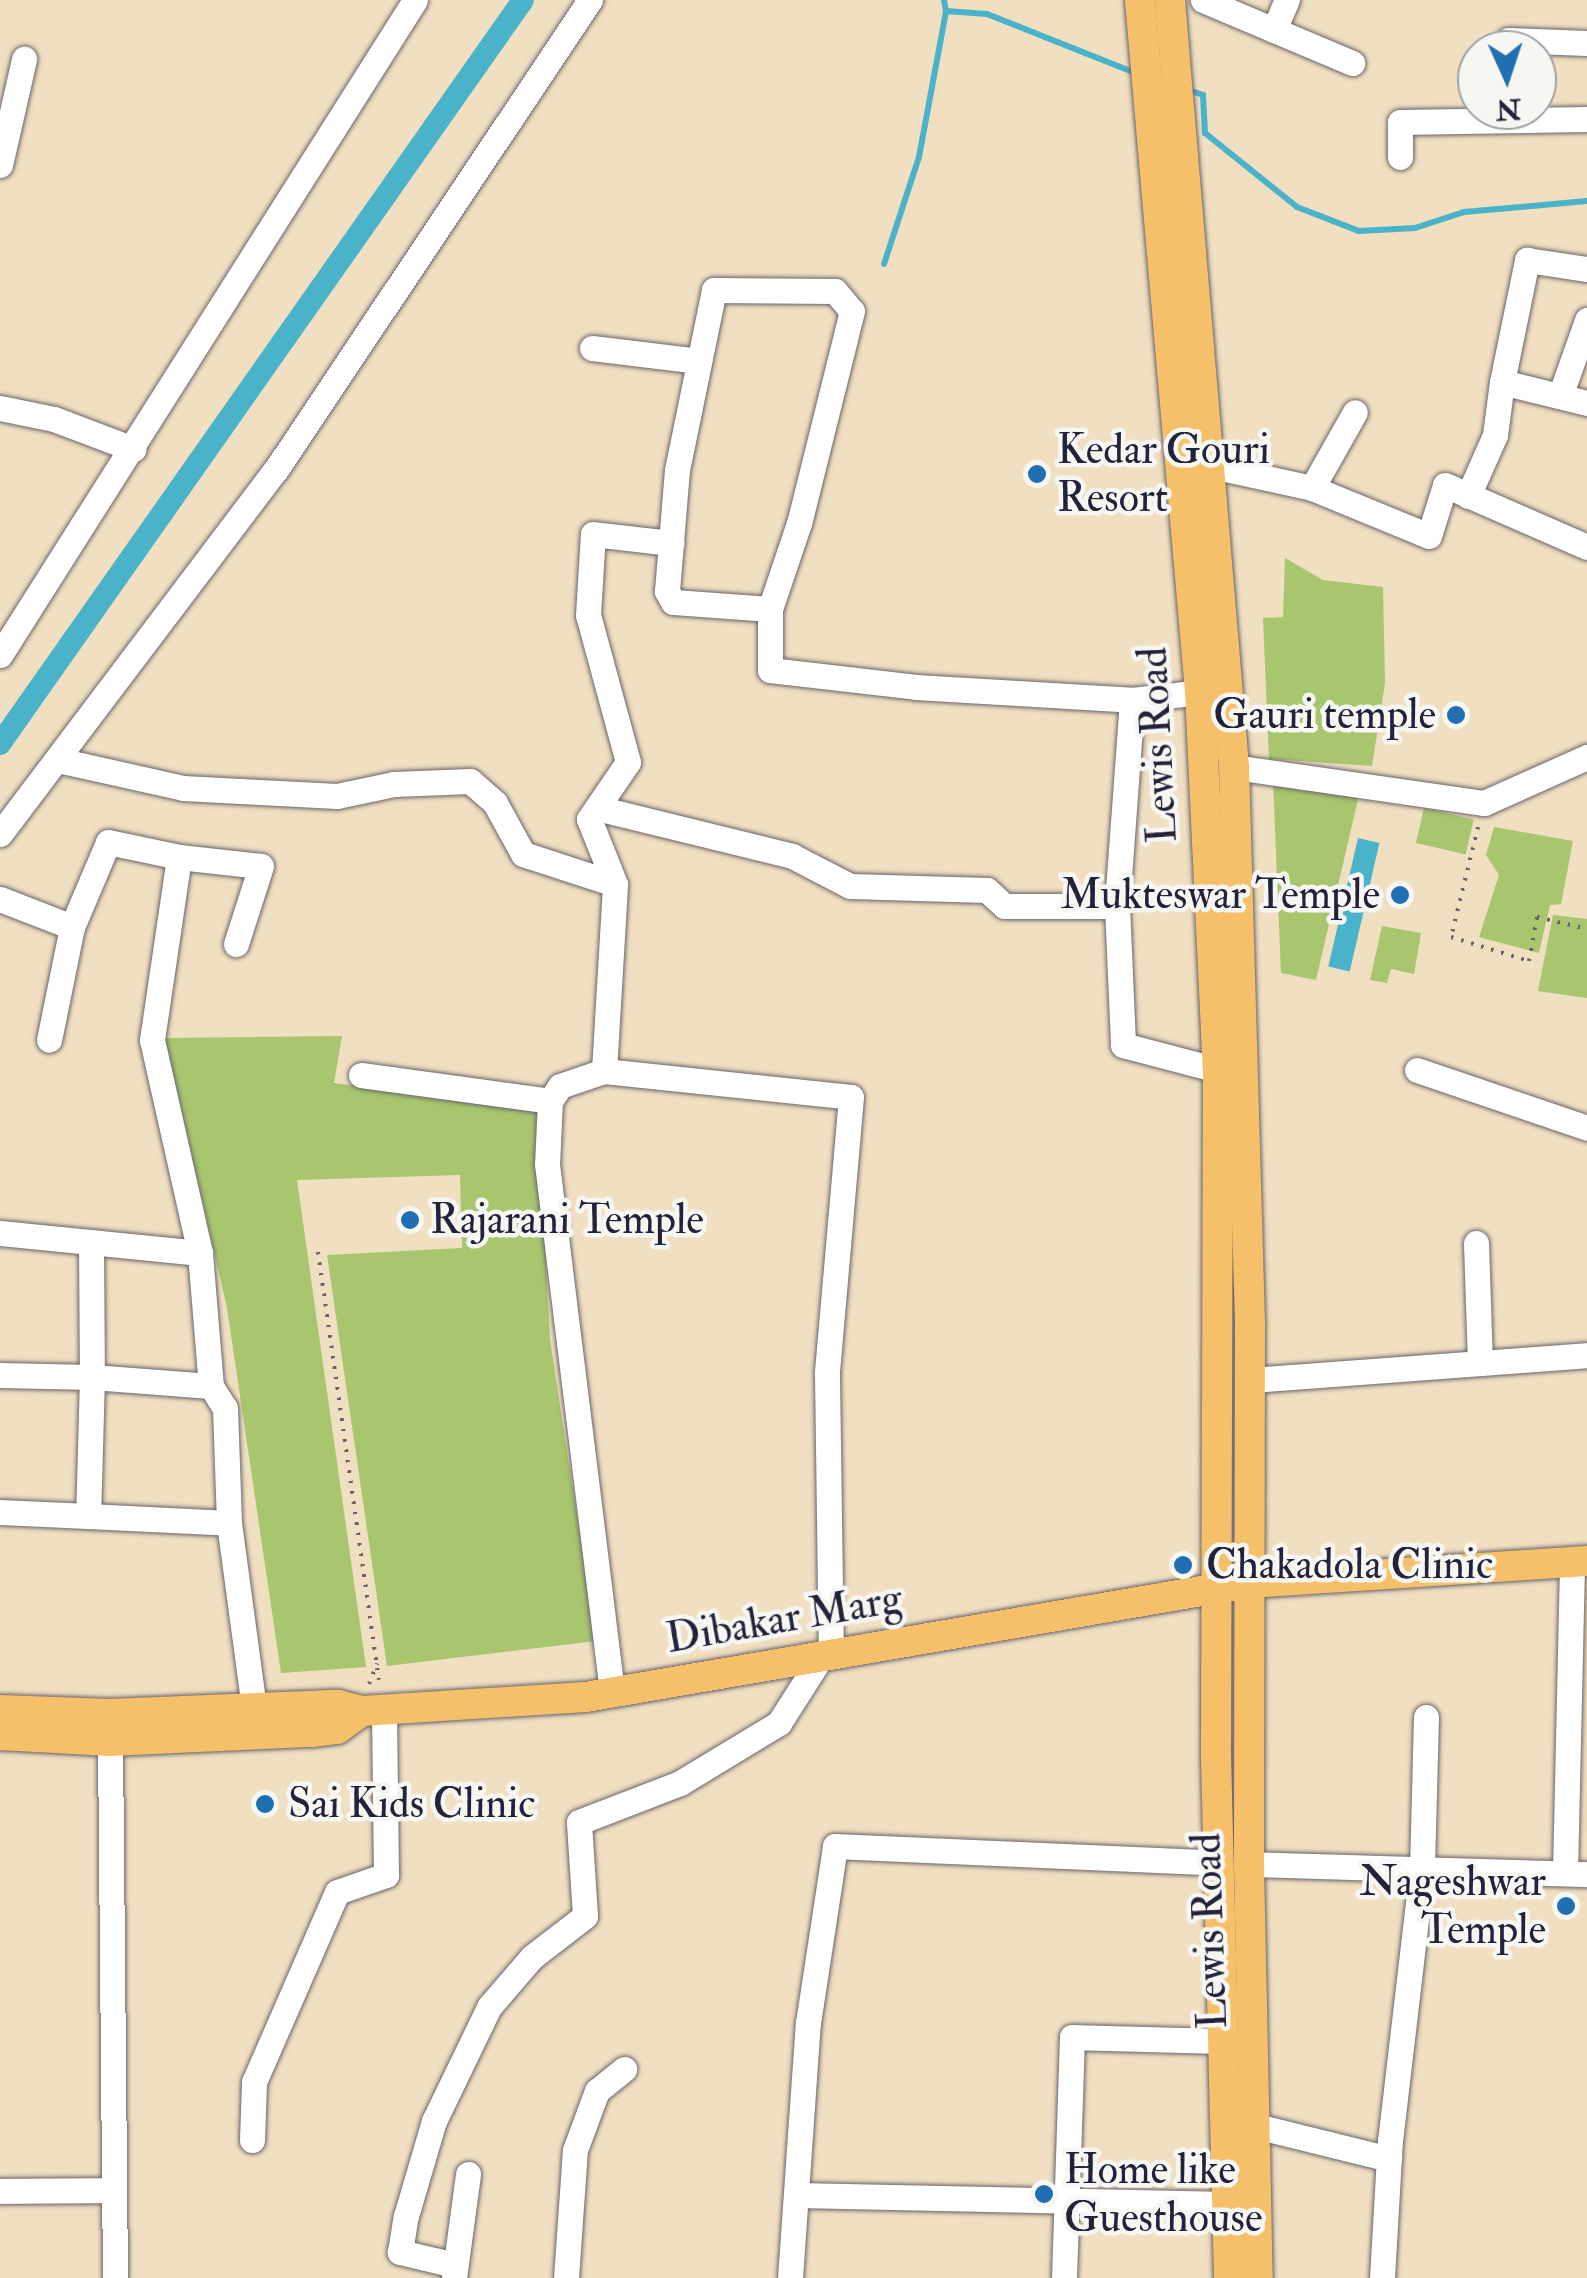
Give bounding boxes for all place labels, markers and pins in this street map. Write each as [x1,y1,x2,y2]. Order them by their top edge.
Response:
place label: Kedar Gouri Resort [1057,425,1270,524]
marker: Kedar Gouri Resort [1026,463,1048,485]
place label: Gauri temple [1213,690,1436,740]
marker: Gauri temple [1445,704,1467,726]
place label: Mukteswar Temple [1061,870,1380,920]
marker: Mukteswar Temple [1389,884,1411,906]
place label: Rajarani Temple [430,1195,704,1245]
marker: Rajarani Temple [399,1209,421,1231]
place label: Chakadola Clinic [1206,1540,1493,1590]
marker: Chakadola Clinic [1170,1552,1196,1578]
place label: Sai Kids Clinic [288,1779,535,1829]
marker: Sai Kids Clinic [252,1791,278,1817]
place label: Nageshwar Temple [1359,1857,1546,1955]
marker: Nageshwar Temple [1555,1895,1577,1917]
place label: Home like Guesthouse [1064,2145,1263,2244]
marker: Home like Guesthouse [1033,2183,1055,2205]

